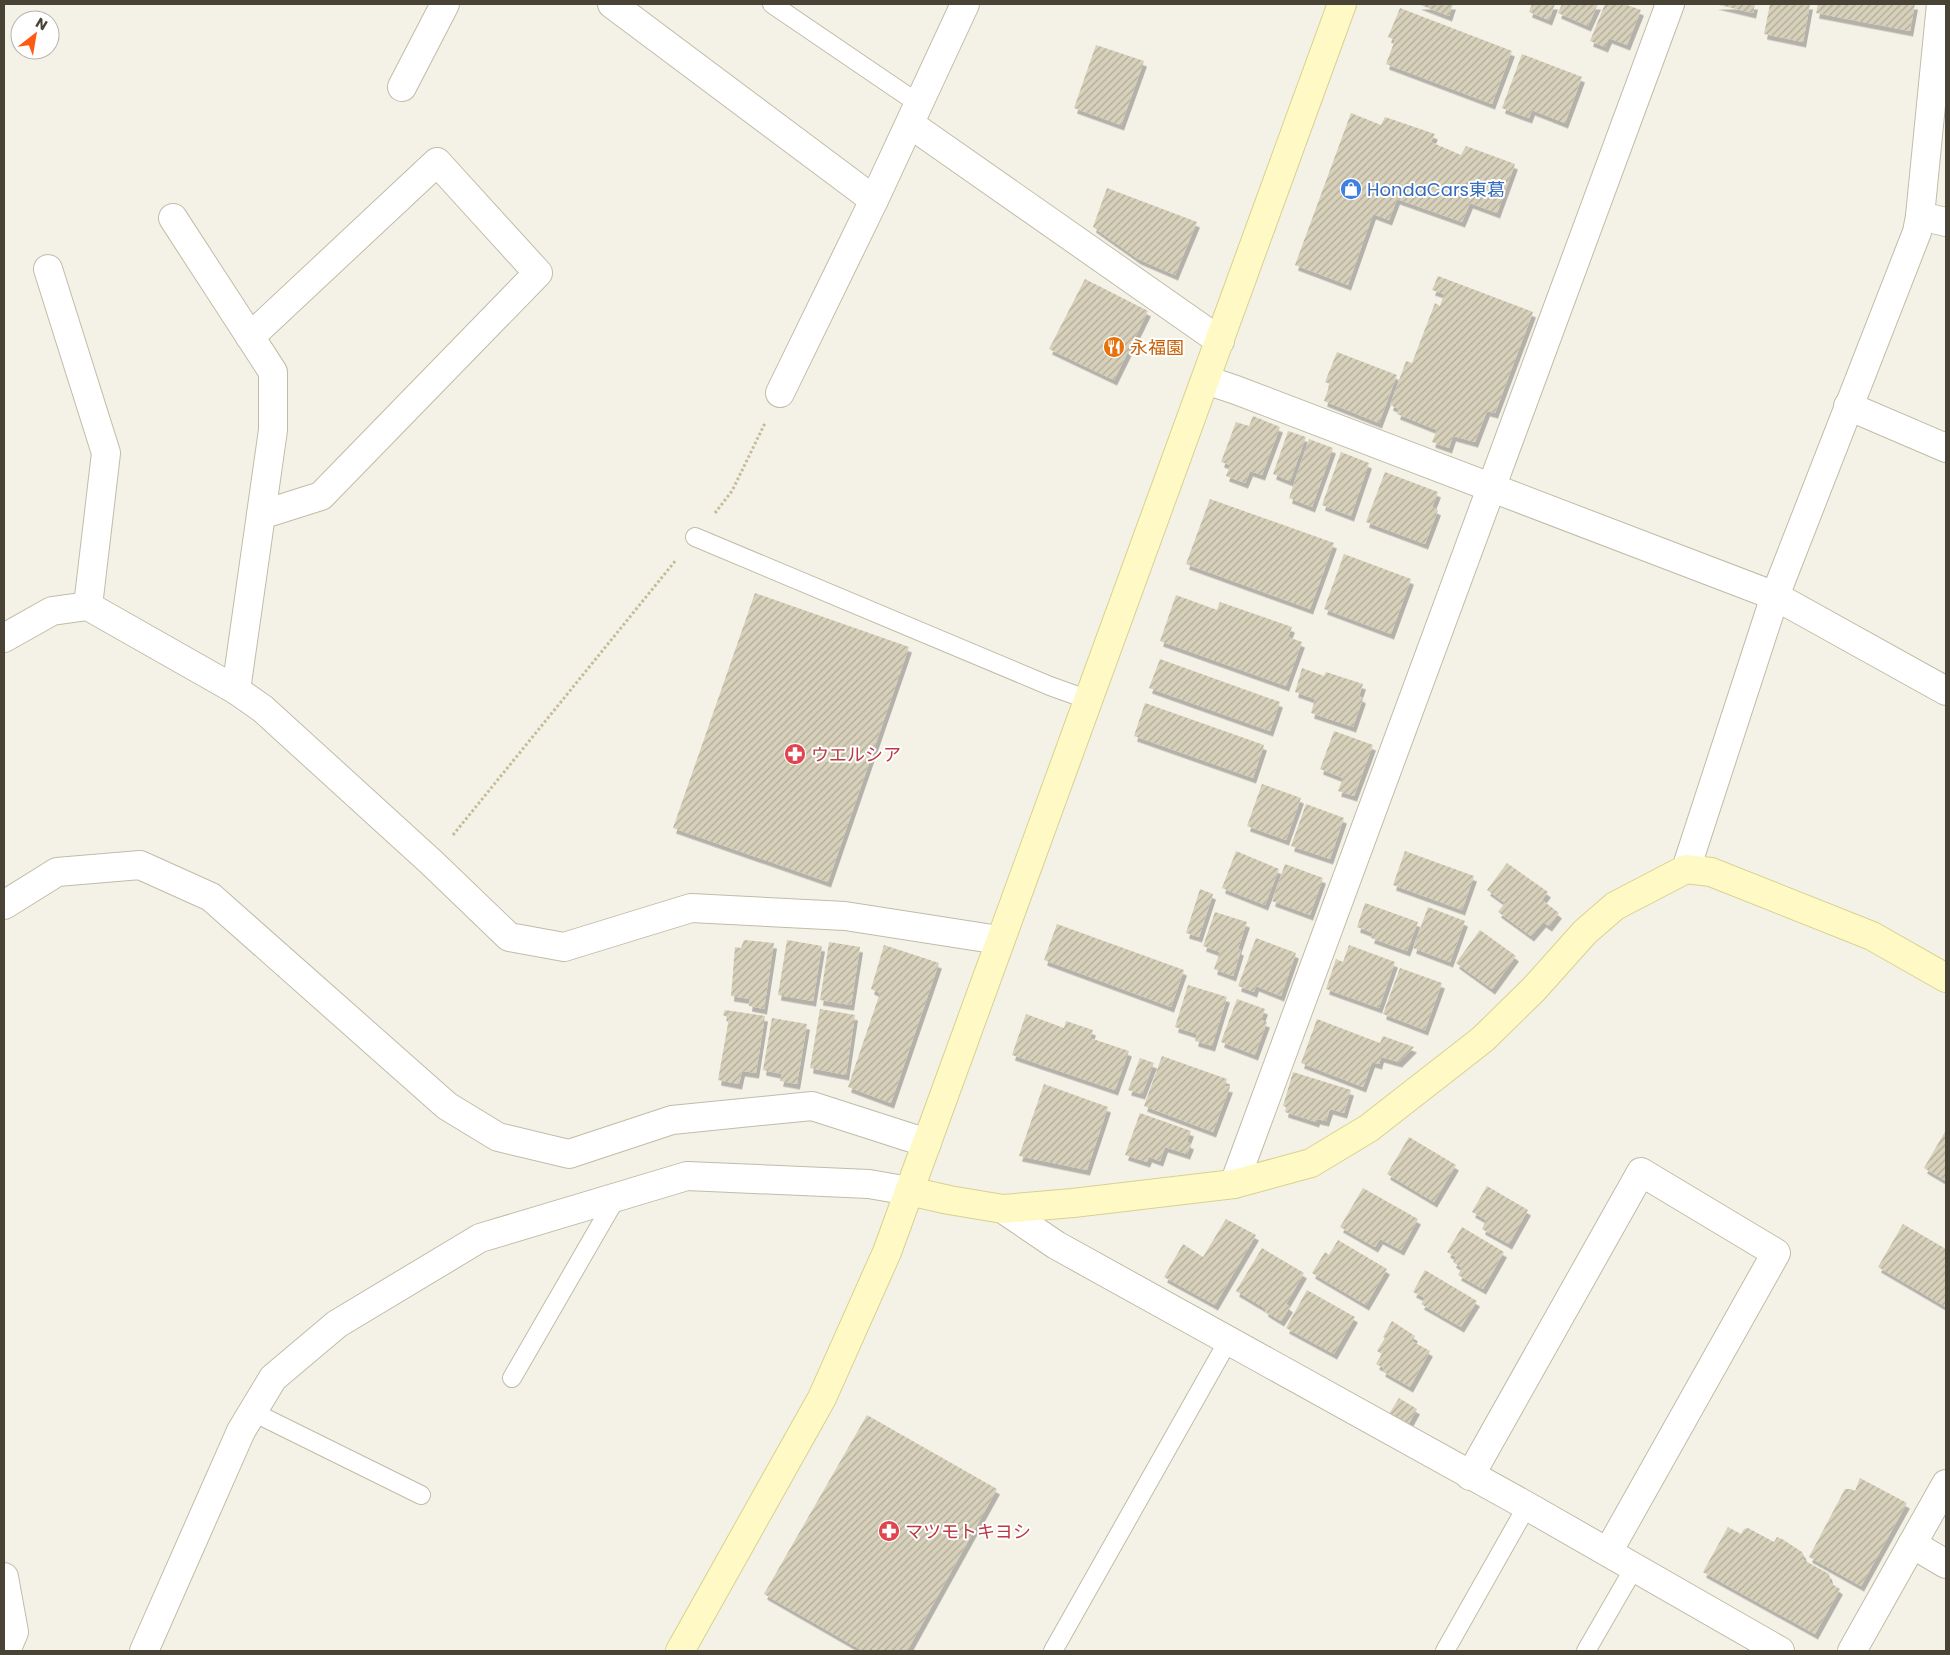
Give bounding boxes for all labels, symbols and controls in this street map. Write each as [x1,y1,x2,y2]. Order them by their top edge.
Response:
north arrow [10,10,60,60]
text: N [32,13,51,35]
shop icon: HondaCars東葛 [1339,177,1363,201]
place label: HondaCars東葛 [1367,177,1505,202]
restaurant icon: 永福園 [1102,335,1126,359]
place label: 永福園 [1130,335,1184,360]
pharmacy icon: ウエルシア [783,742,807,766]
place label: ウエルシア [811,742,901,767]
pharmacy icon: マツモトキヨシ [877,1519,901,1543]
place label: マツモトキヨシ [905,1519,1031,1544]

